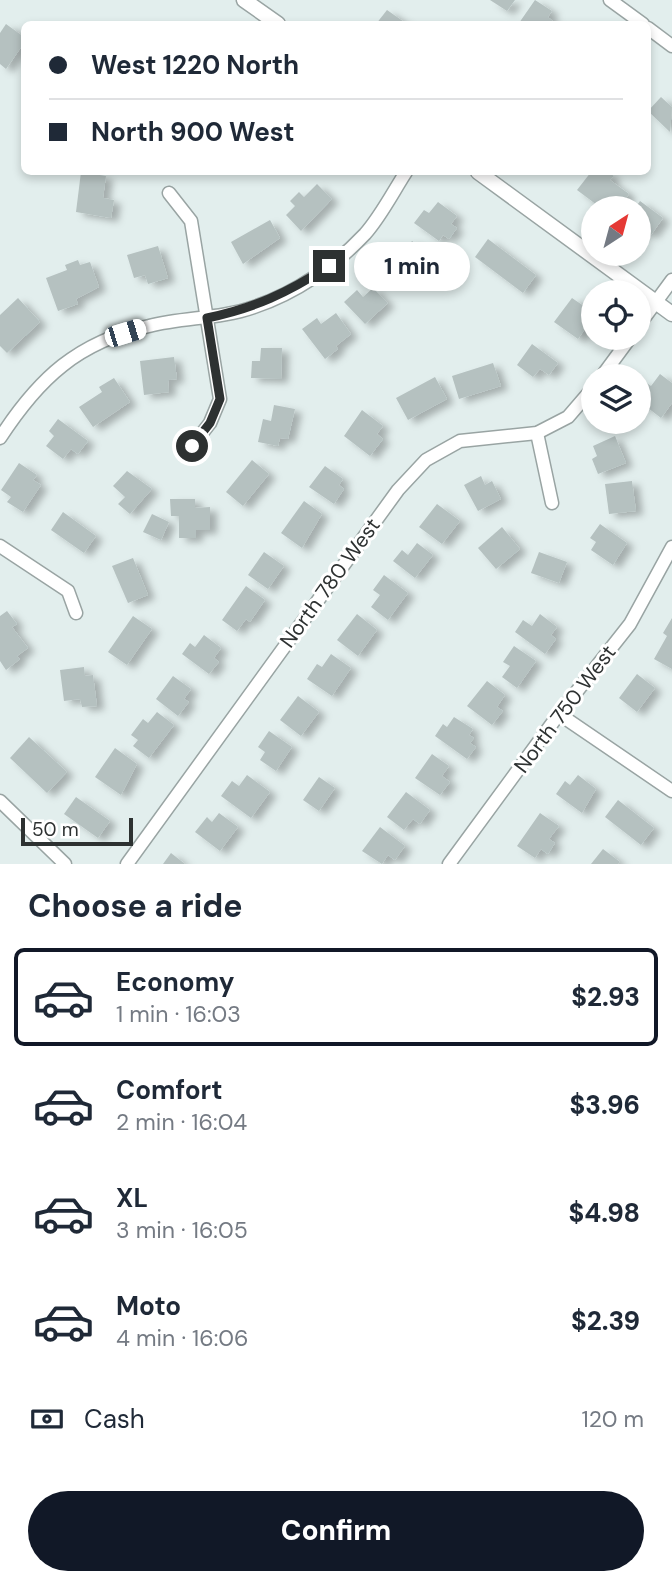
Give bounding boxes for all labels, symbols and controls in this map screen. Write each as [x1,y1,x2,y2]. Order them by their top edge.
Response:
text: West 1220 North [91,48,299,82]
text: North 900 West [91,115,295,149]
north arrow [581,196,651,266]
map controls [581,196,651,434]
callout: 1 min [354,242,469,290]
route end [313,250,345,282]
text: 1 min [384,251,440,281]
button: locate [581,280,651,350]
car [102,317,149,349]
button: layers [581,364,651,434]
route start [176,430,208,462]
street label: North 780 West [274,513,386,653]
street label: North 750 West [508,639,622,779]
scale bar [21,815,133,847]
text: 50 m [32,817,79,842]
text: Choose a ride [28,885,243,927]
text: Economy [116,965,234,999]
icon: car [32,966,95,1029]
text: $2.93 [571,980,640,1014]
text: 1 min · 16:03 [116,999,241,1029]
text: Comfort [116,1073,222,1107]
icon: car [32,1074,95,1137]
text: $3.96 [570,1088,640,1122]
text: 2 min · 16:04 [116,1107,247,1137]
text: XL [116,1181,148,1215]
icon: car [32,1182,95,1245]
text: $4.98 [568,1196,640,1230]
text: 3 min · 16:05 [116,1215,248,1245]
text: Moto [116,1289,181,1323]
icon: car [32,1290,95,1353]
text: $2.39 [571,1304,640,1338]
text: 4 min · 16:06 [116,1323,249,1353]
icon: cash [28,1400,66,1438]
text: Cash [84,1402,145,1436]
text: 120 m [581,1404,644,1434]
button: Confirm [28,1491,644,1571]

